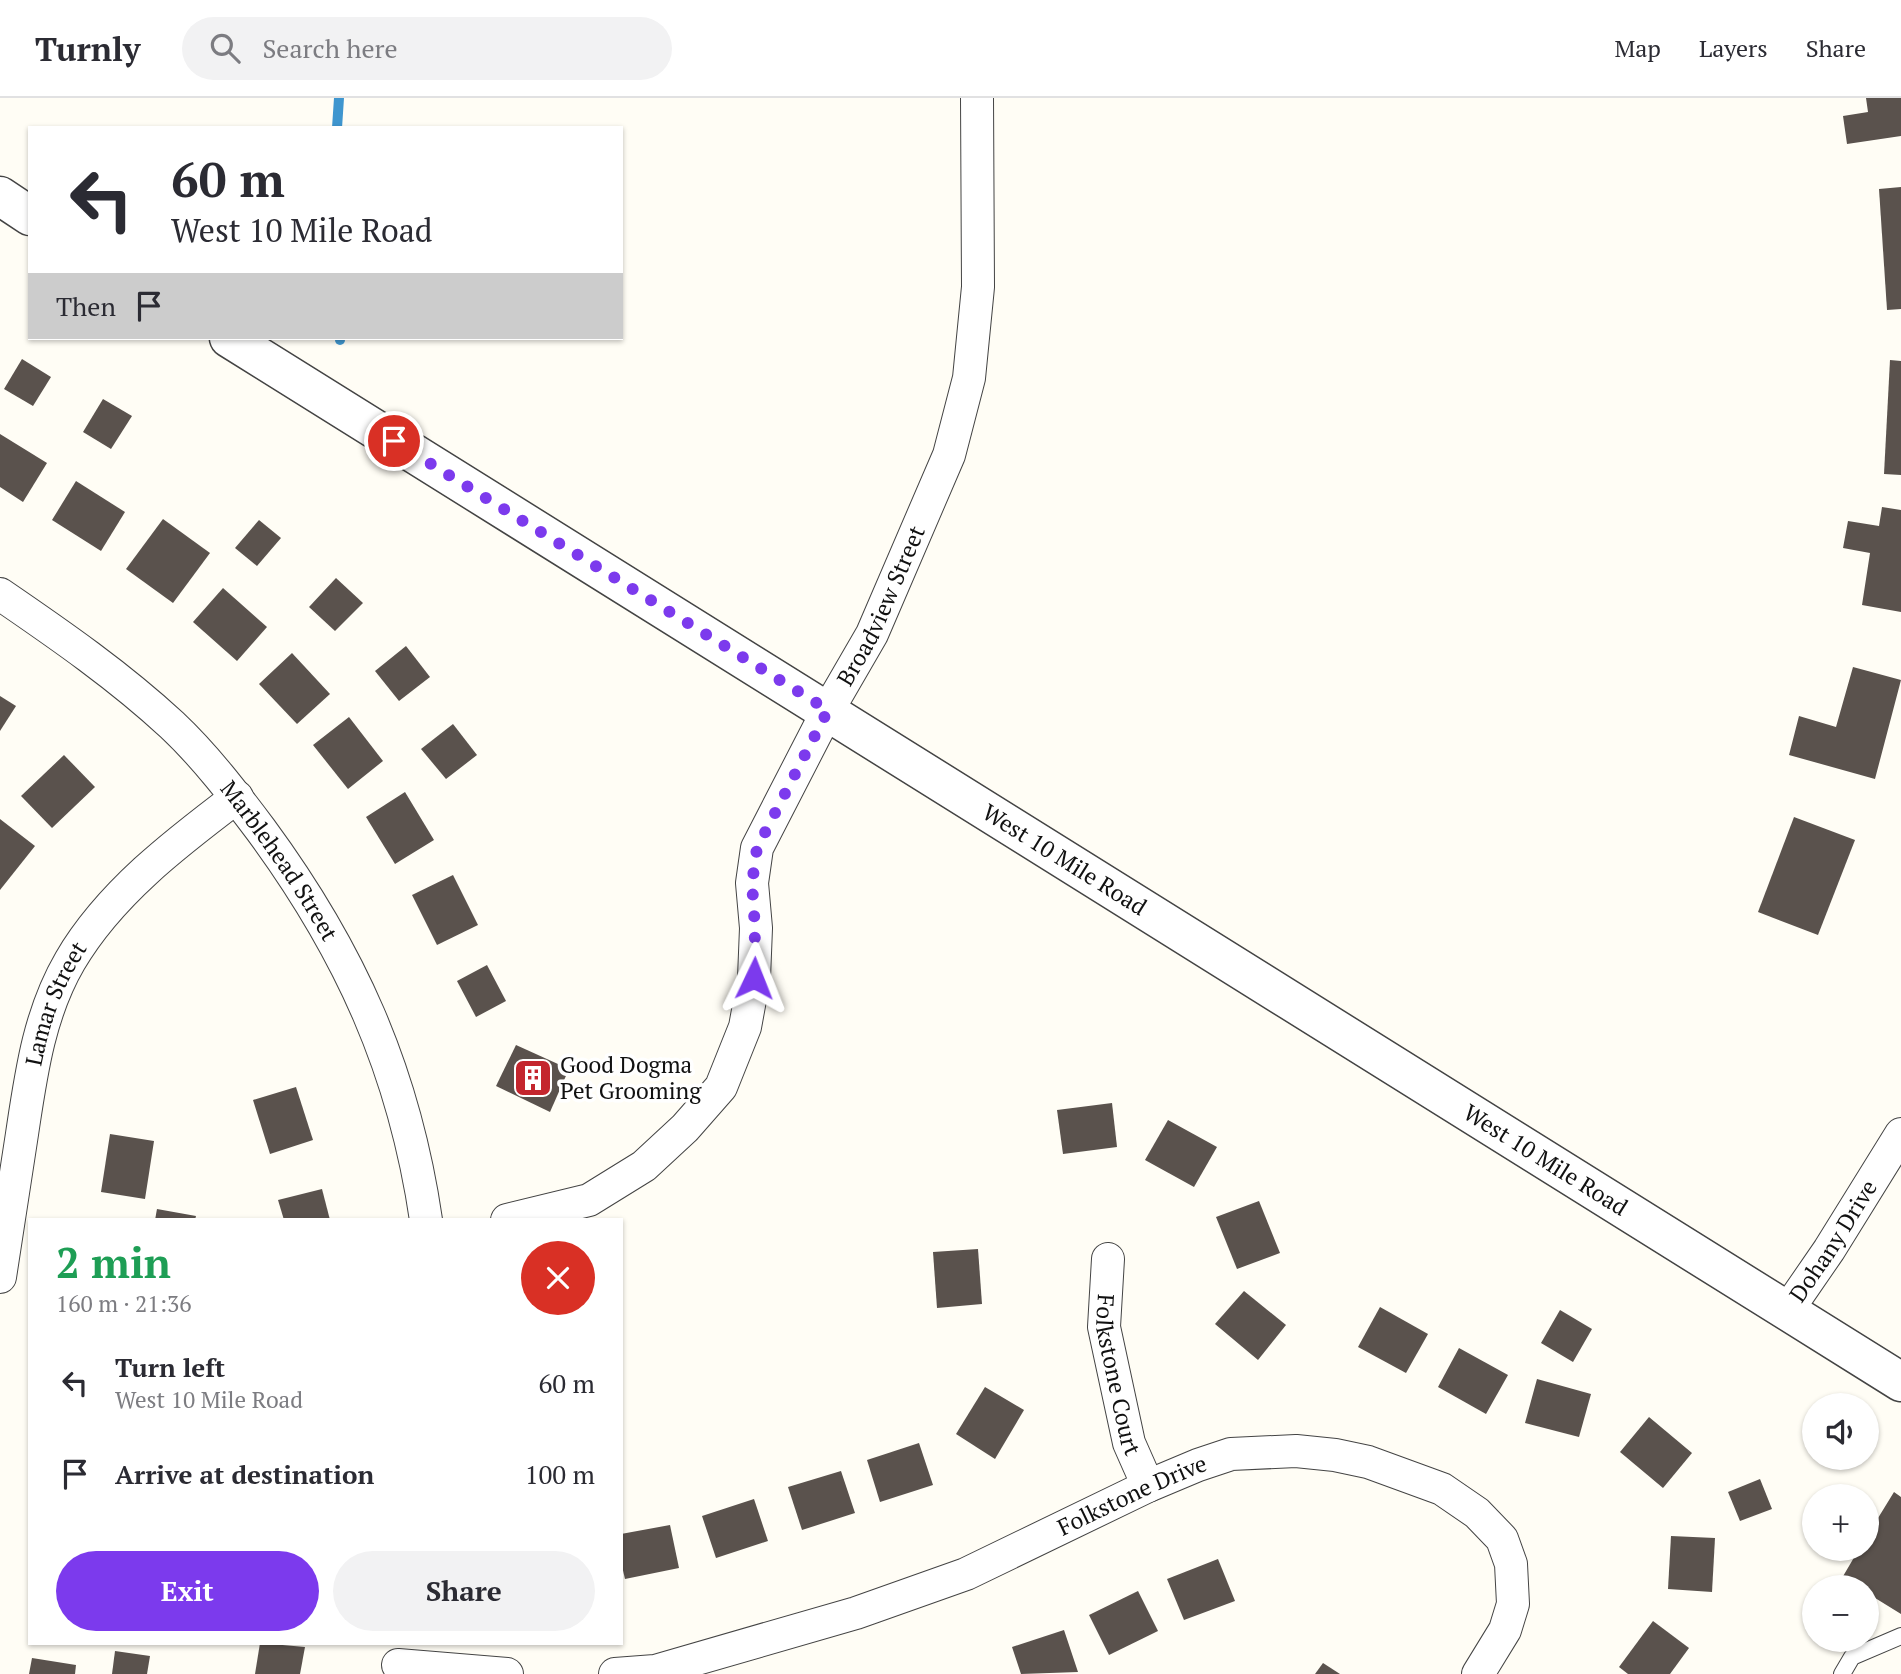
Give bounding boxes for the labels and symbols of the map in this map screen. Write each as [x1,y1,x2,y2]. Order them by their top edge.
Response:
pin [364,411,424,471]
street label: Broadview Street [829,520,932,691]
street label: Marblehead Street [214,774,346,947]
street label: West 10 Mile Road [977,796,1153,922]
street label: Lamar Street [18,935,94,1068]
position arrow [717,941,791,1015]
place label: Good Dogma Pet Grooming [560,1049,702,1106]
building icon: Good Dogma Pet Grooming [512,1057,554,1099]
street label: West 10 Mile Road [1458,1097,1634,1223]
street label: Dohany Drive [1782,1174,1884,1308]
street label: Folkstone Court [1089,1293,1149,1461]
street label: Folkstone Drive [1052,1447,1210,1542]

